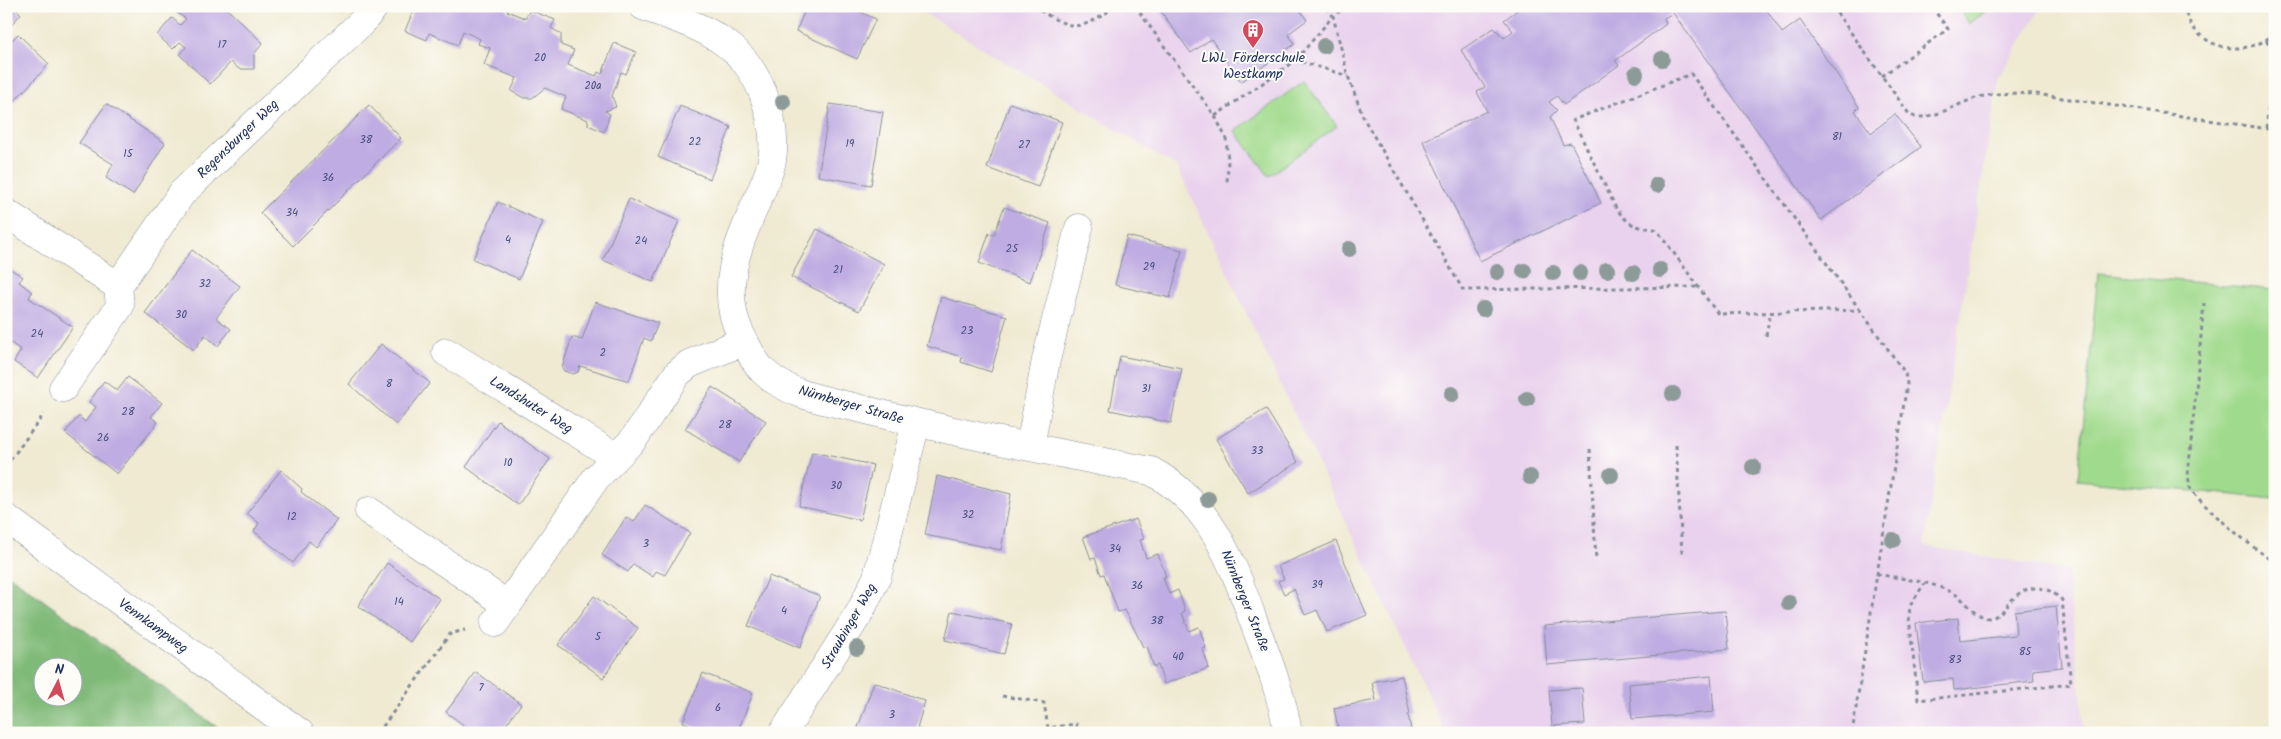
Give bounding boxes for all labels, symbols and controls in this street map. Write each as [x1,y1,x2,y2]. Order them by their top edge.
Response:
building icon: LWL Förderschule Westkamp [1241,18,1265,49]
house number: 17 [218,36,227,54]
place label: LWL Förderschule Westkamp [1201,47,1306,85]
house number: 20 [534,49,546,67]
house number: 20a [584,77,602,95]
street label: Regensburger Weg [192,94,284,184]
house number: 81 [1832,128,1842,146]
house number: 38 [360,131,373,149]
house number: 22 [689,133,701,151]
house number: 19 [846,135,855,153]
house number: 27 [1018,136,1031,154]
house number: 15 [123,145,134,163]
house number: 36 [322,169,334,187]
house number: 34 [286,204,298,222]
house number: 4 [505,231,511,249]
house number: 24 [635,232,647,250]
house number: 25 [1006,240,1019,258]
house number: 29 [1143,258,1156,276]
house number: 21 [833,261,843,279]
house number: 32 [199,275,211,293]
house number: 30 [175,306,187,324]
house number: 23 [961,322,973,340]
house number: 24 [31,325,43,343]
house number: 2 [600,344,606,362]
street label: Landshuter Weg [485,371,577,439]
house number: 8 [386,375,393,393]
street label: Nürnberger Straße [796,379,907,431]
house number: 31 [1141,380,1151,398]
house number: 28 [121,403,135,421]
house number: 28 [718,416,732,434]
house number: 26 [97,429,109,447]
house number: 33 [1251,442,1263,460]
house number: 10 [504,454,513,472]
house number: 30 [830,477,842,495]
house number: 32 [962,506,974,524]
house number: 12 [287,508,297,526]
house number: 3 [643,535,649,553]
house number: 34 [1109,540,1121,558]
street label: Nürnberger Straße [1215,547,1276,656]
house number: 39 [1311,576,1323,594]
house number: 36 [1131,577,1143,595]
street label: Straubinger Weg [815,579,883,673]
street label: Vennkampweg [113,593,193,659]
house number: 14 [394,593,404,611]
house number: 4 [781,602,787,620]
house number: 38 [1151,612,1164,630]
house number: 5 [595,628,602,646]
house number: 85 [2019,643,2032,661]
house number: 40 [1172,648,1184,666]
house number: 83 [1949,651,1961,669]
north arrow [32,656,82,706]
text: N [54,659,65,681]
house number: 7 [478,679,484,697]
house number: 6 [715,699,721,717]
house number: 3 [889,706,895,724]

